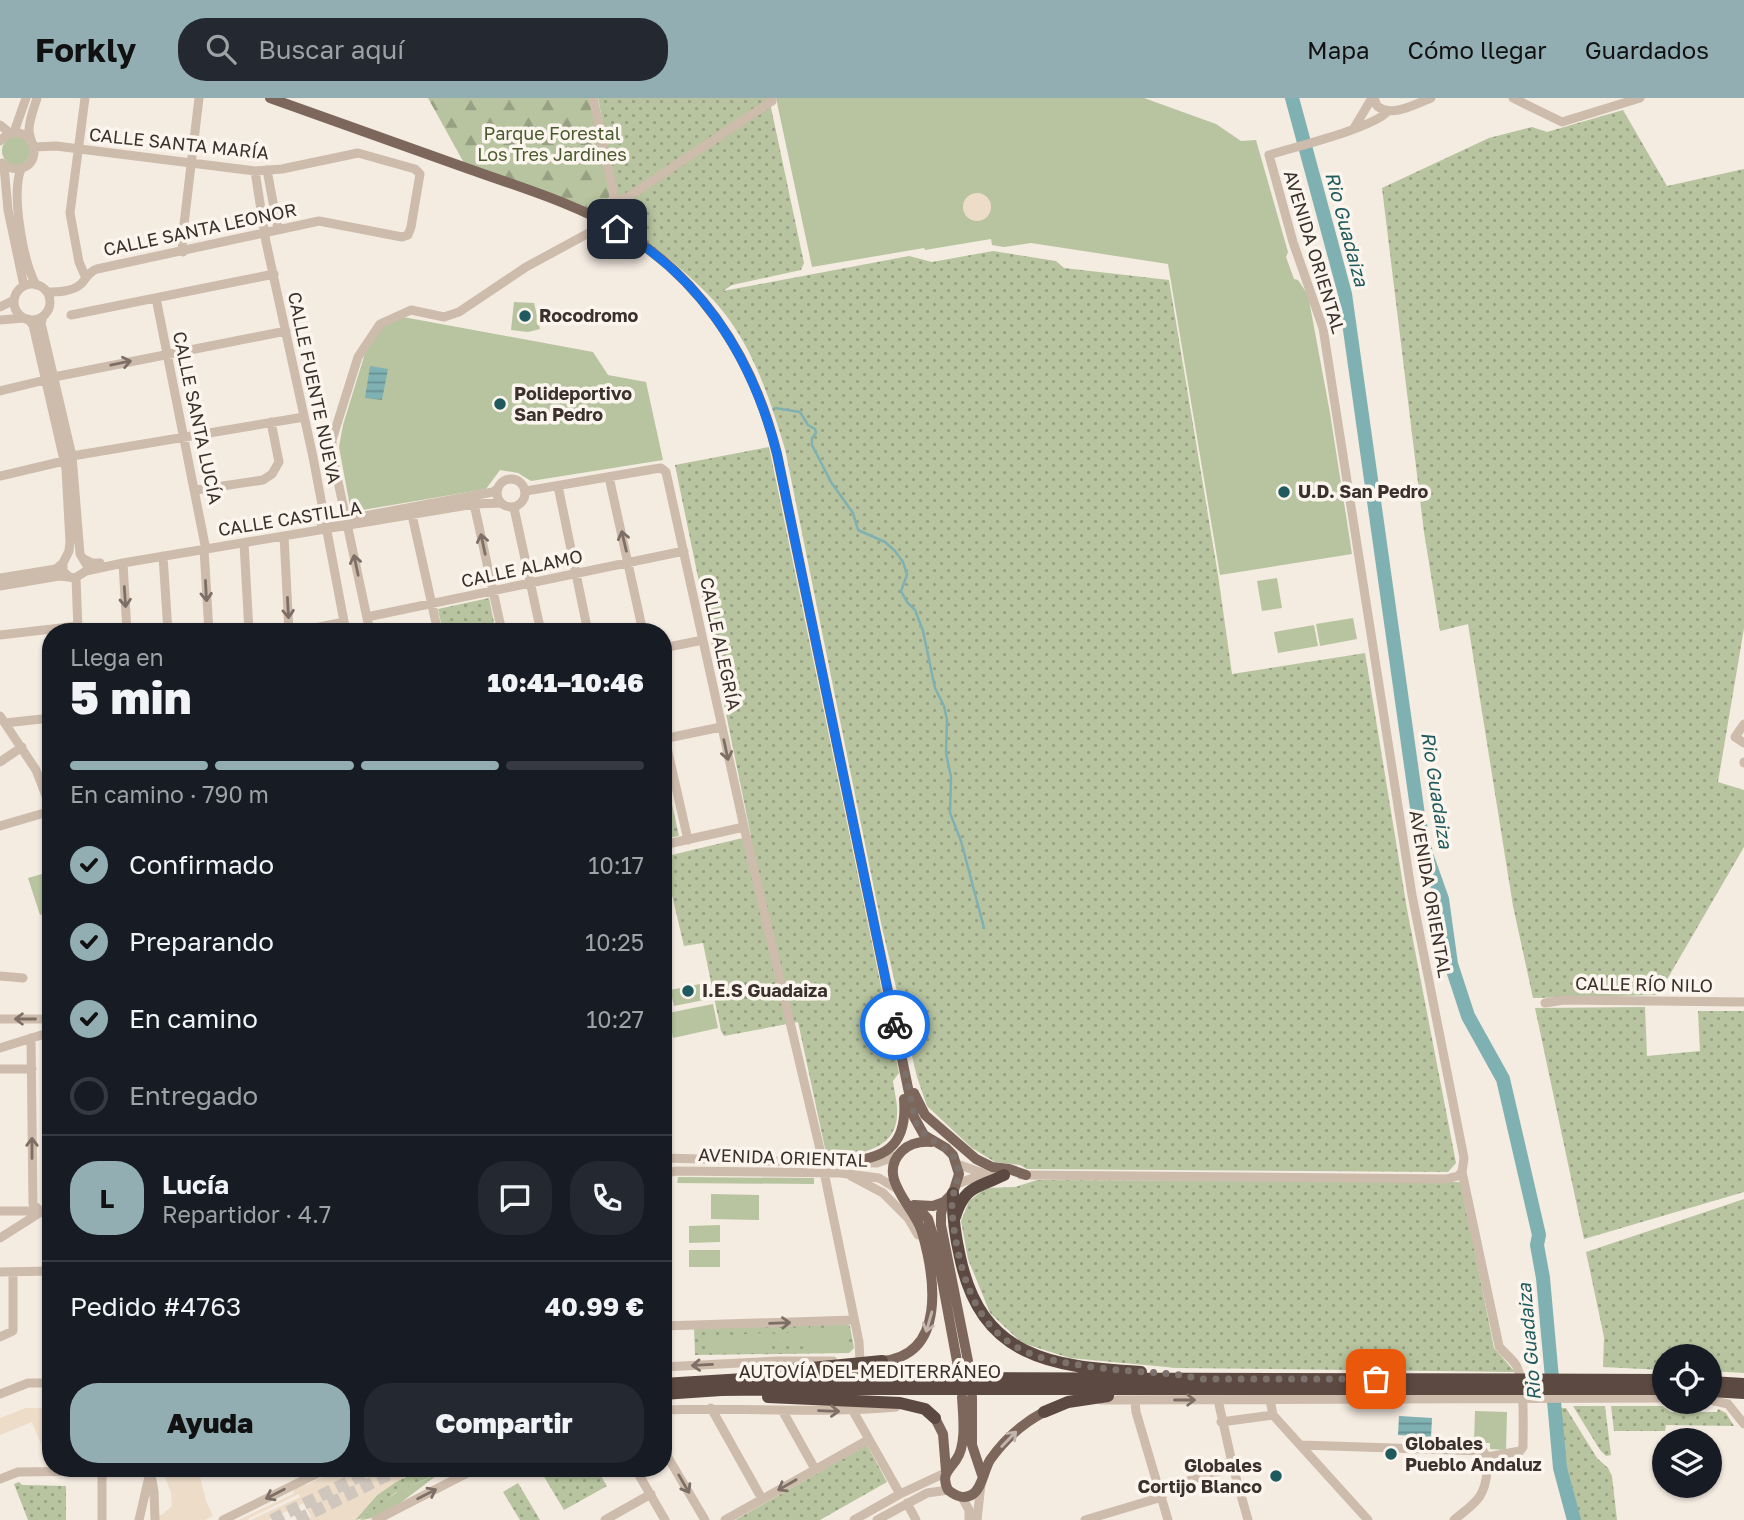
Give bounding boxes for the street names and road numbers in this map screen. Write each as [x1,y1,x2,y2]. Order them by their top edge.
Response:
street label: CALLE SANTA MARÍA [88,123,270,163]
street label: AVENIDA ORIENTAL [1280,167,1350,336]
street label: CALLE SANTA LEONOR [101,198,298,260]
street label: CALLE FUENTE NUEVA [284,290,346,486]
street label: CALLE SANTA LUCÍA [169,329,227,506]
street label: CALLE CASTILLA [217,496,363,540]
street label: CALLE ALAMO [459,544,585,592]
street label: CALLE ALEGRÍA [696,575,746,712]
street label: AVENIDA ORIENTAL [1405,808,1457,979]
street label: CALLE RÍO NILO [1575,972,1713,996]
street label: AVENIDA ORIENTAL [698,1143,868,1171]
street label: AUTOVÍA DEL MEDITERRÁNEO [739,1360,1001,1382]

